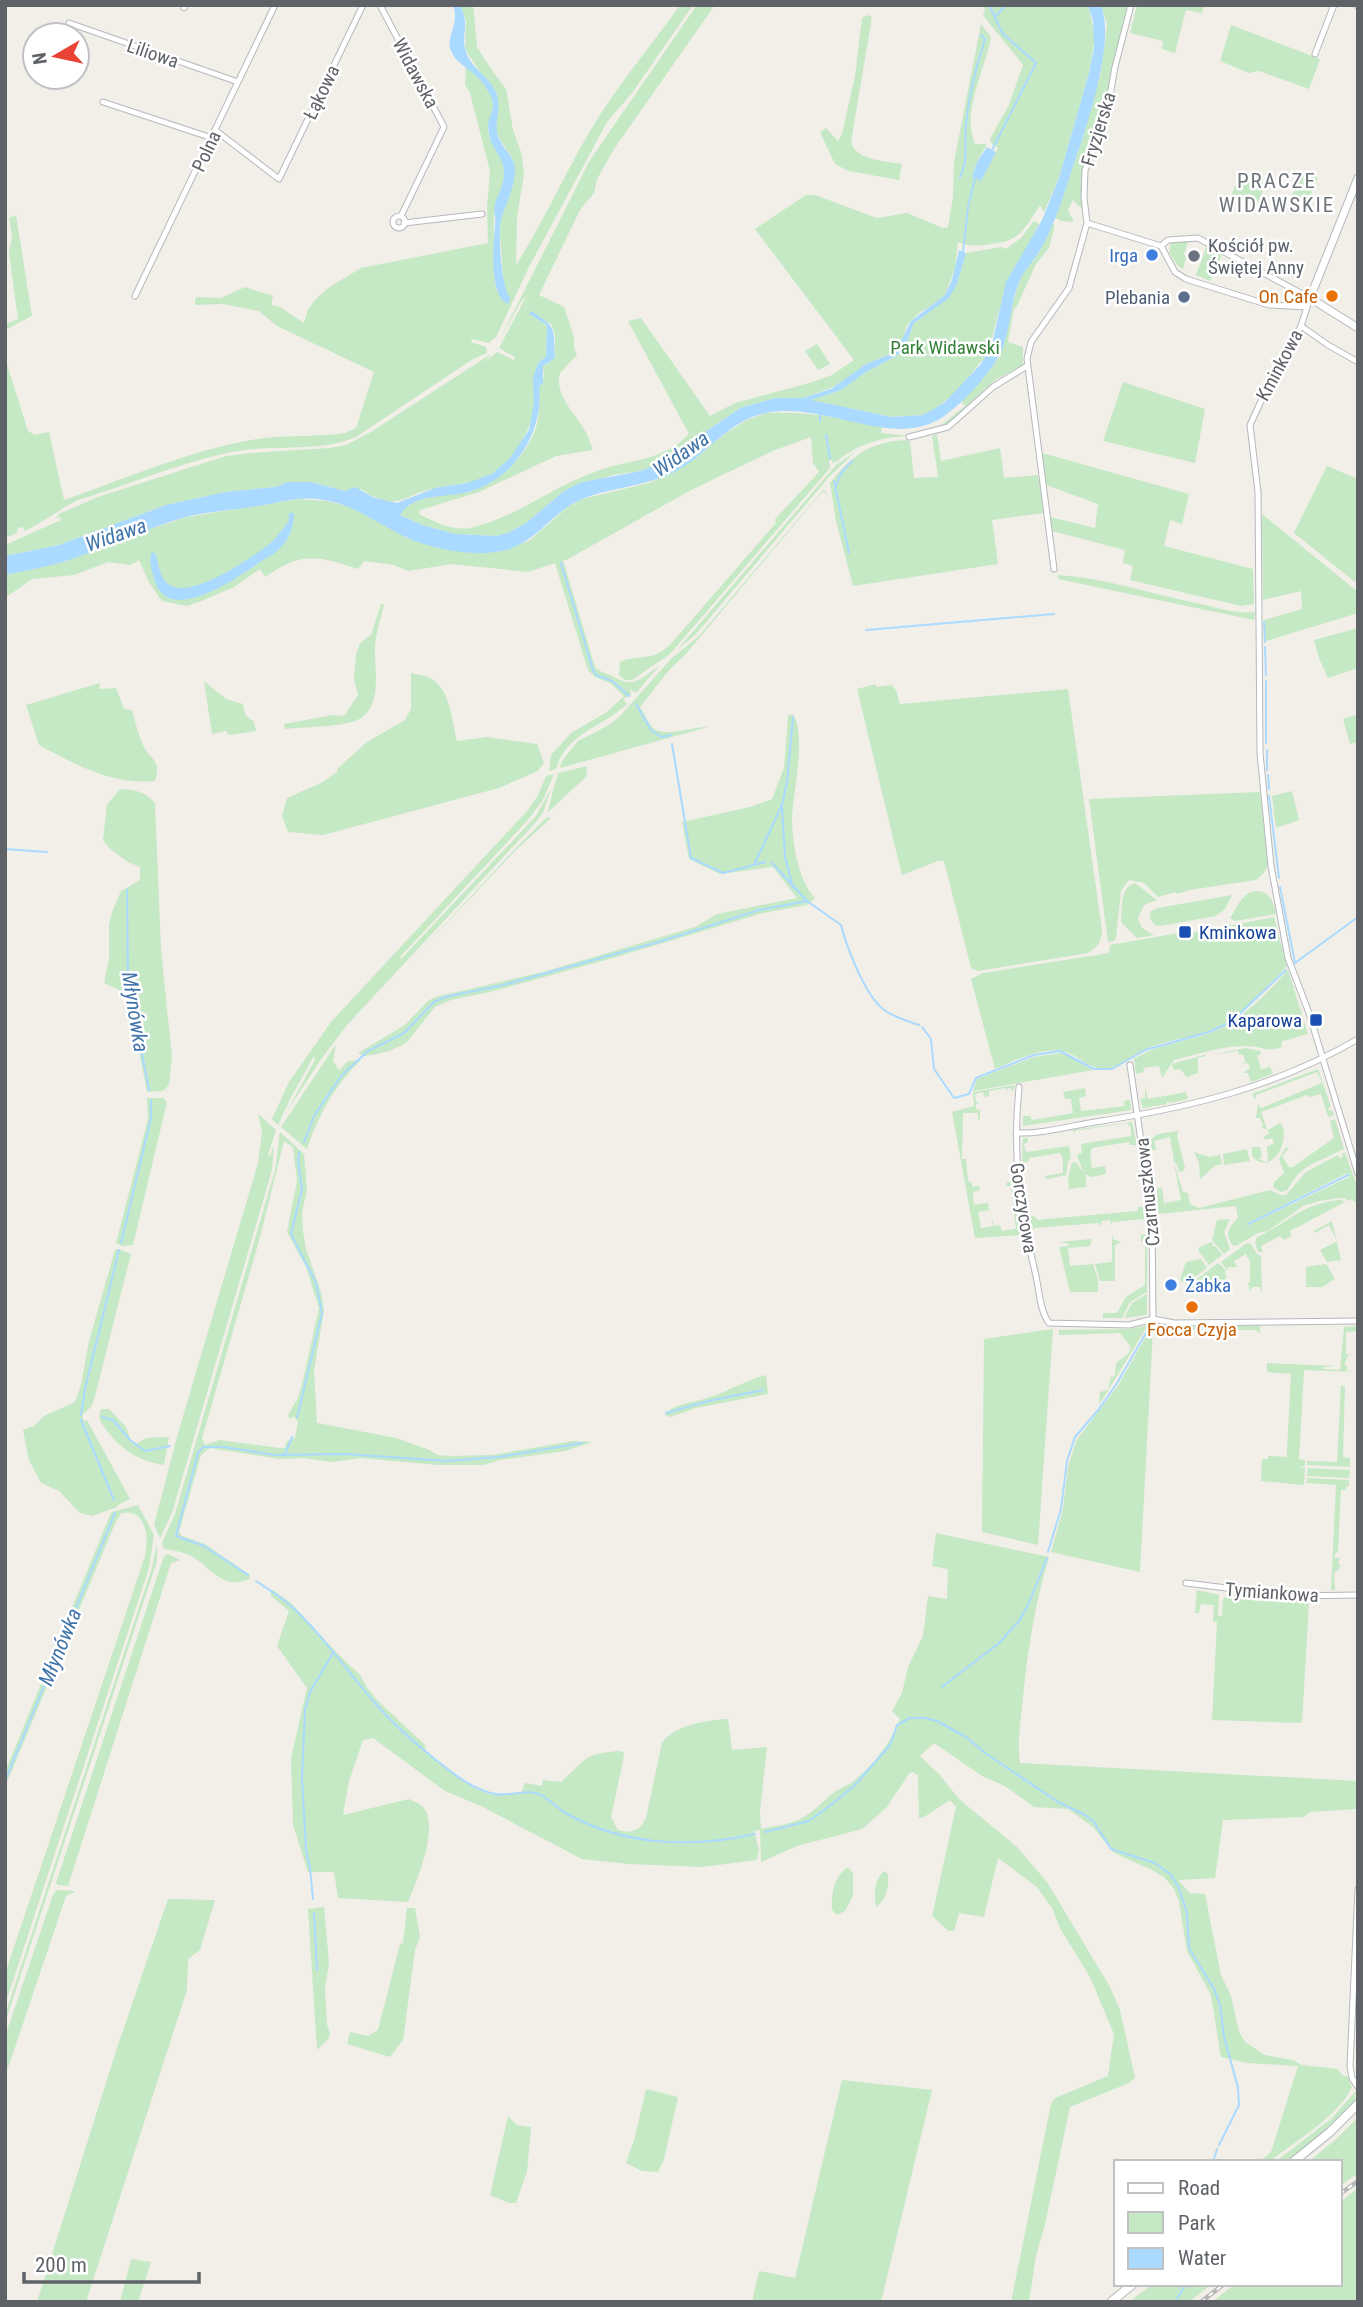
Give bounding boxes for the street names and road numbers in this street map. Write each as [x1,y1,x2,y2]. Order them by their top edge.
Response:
street label: Liliowa [124,34,182,73]
street label: Widawska [388,34,444,112]
street label: Łąkowa [298,61,344,123]
street label: Fryzjerska [1076,89,1121,169]
street label: Polna [187,127,226,175]
street label: Kminkowa [1251,326,1308,405]
street label: Czarnuszkowa [1130,1137,1165,1247]
street label: Gorczycowa [1005,1161,1042,1255]
street label: Tymiankowa [1224,1578,1319,1607]

